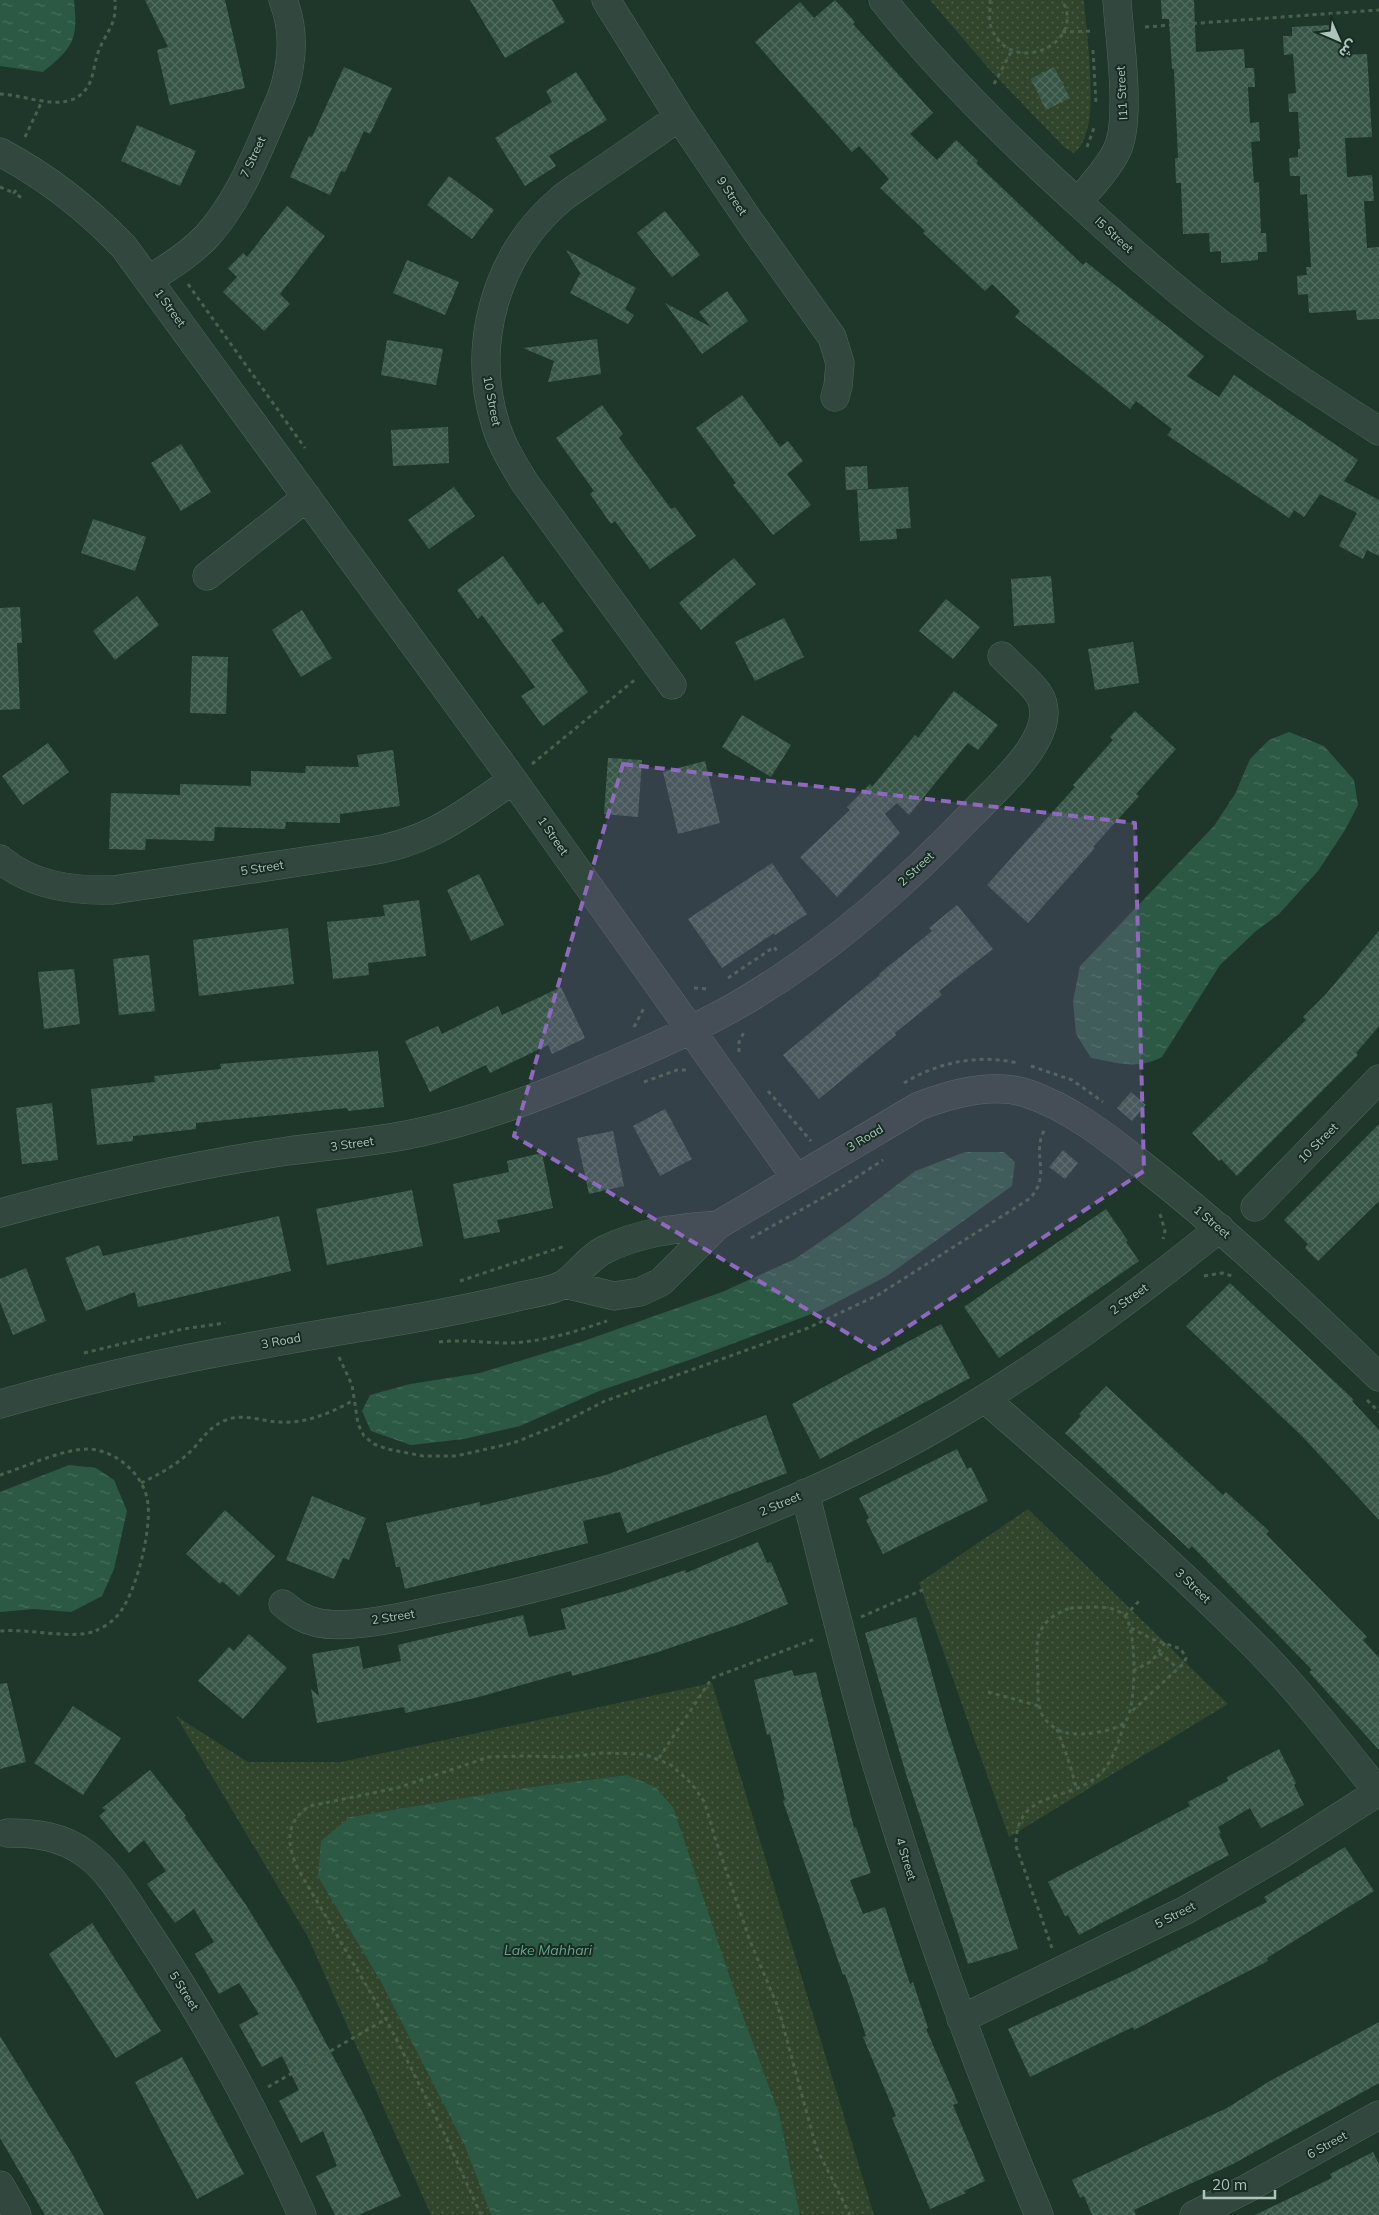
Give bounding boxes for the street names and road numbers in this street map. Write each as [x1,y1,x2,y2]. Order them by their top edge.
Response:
street label: I11 Street [1113,66,1130,120]
street label: 7 Street [237,134,269,180]
street label: 9 Street [714,173,751,218]
street label: I5 Street [1092,213,1137,256]
street label: 1 Street [152,286,189,330]
street label: 10 Street [480,375,505,427]
street label: 1 Street [535,814,572,858]
street label: 2 Street [895,848,937,889]
street label: 5 Street [239,857,285,878]
street label: 10 Street [1294,1119,1341,1166]
street label: 3 Road [844,1121,886,1154]
street label: 3 Street [329,1133,375,1154]
street label: 1 Street [1191,1202,1234,1241]
street label: 2 Street [1107,1280,1151,1317]
street label: 3 Road [260,1330,302,1351]
street label: 2 Street [757,1488,803,1519]
street label: 3 Street [1172,1565,1214,1606]
street label: 2 Street [370,1606,416,1627]
street label: 4 Street [893,1836,920,1882]
street label: 5 Street [1152,1898,1198,1931]
street label: 5 Street [167,1968,202,2013]
street label: 6 Street [1304,2127,1349,2162]

